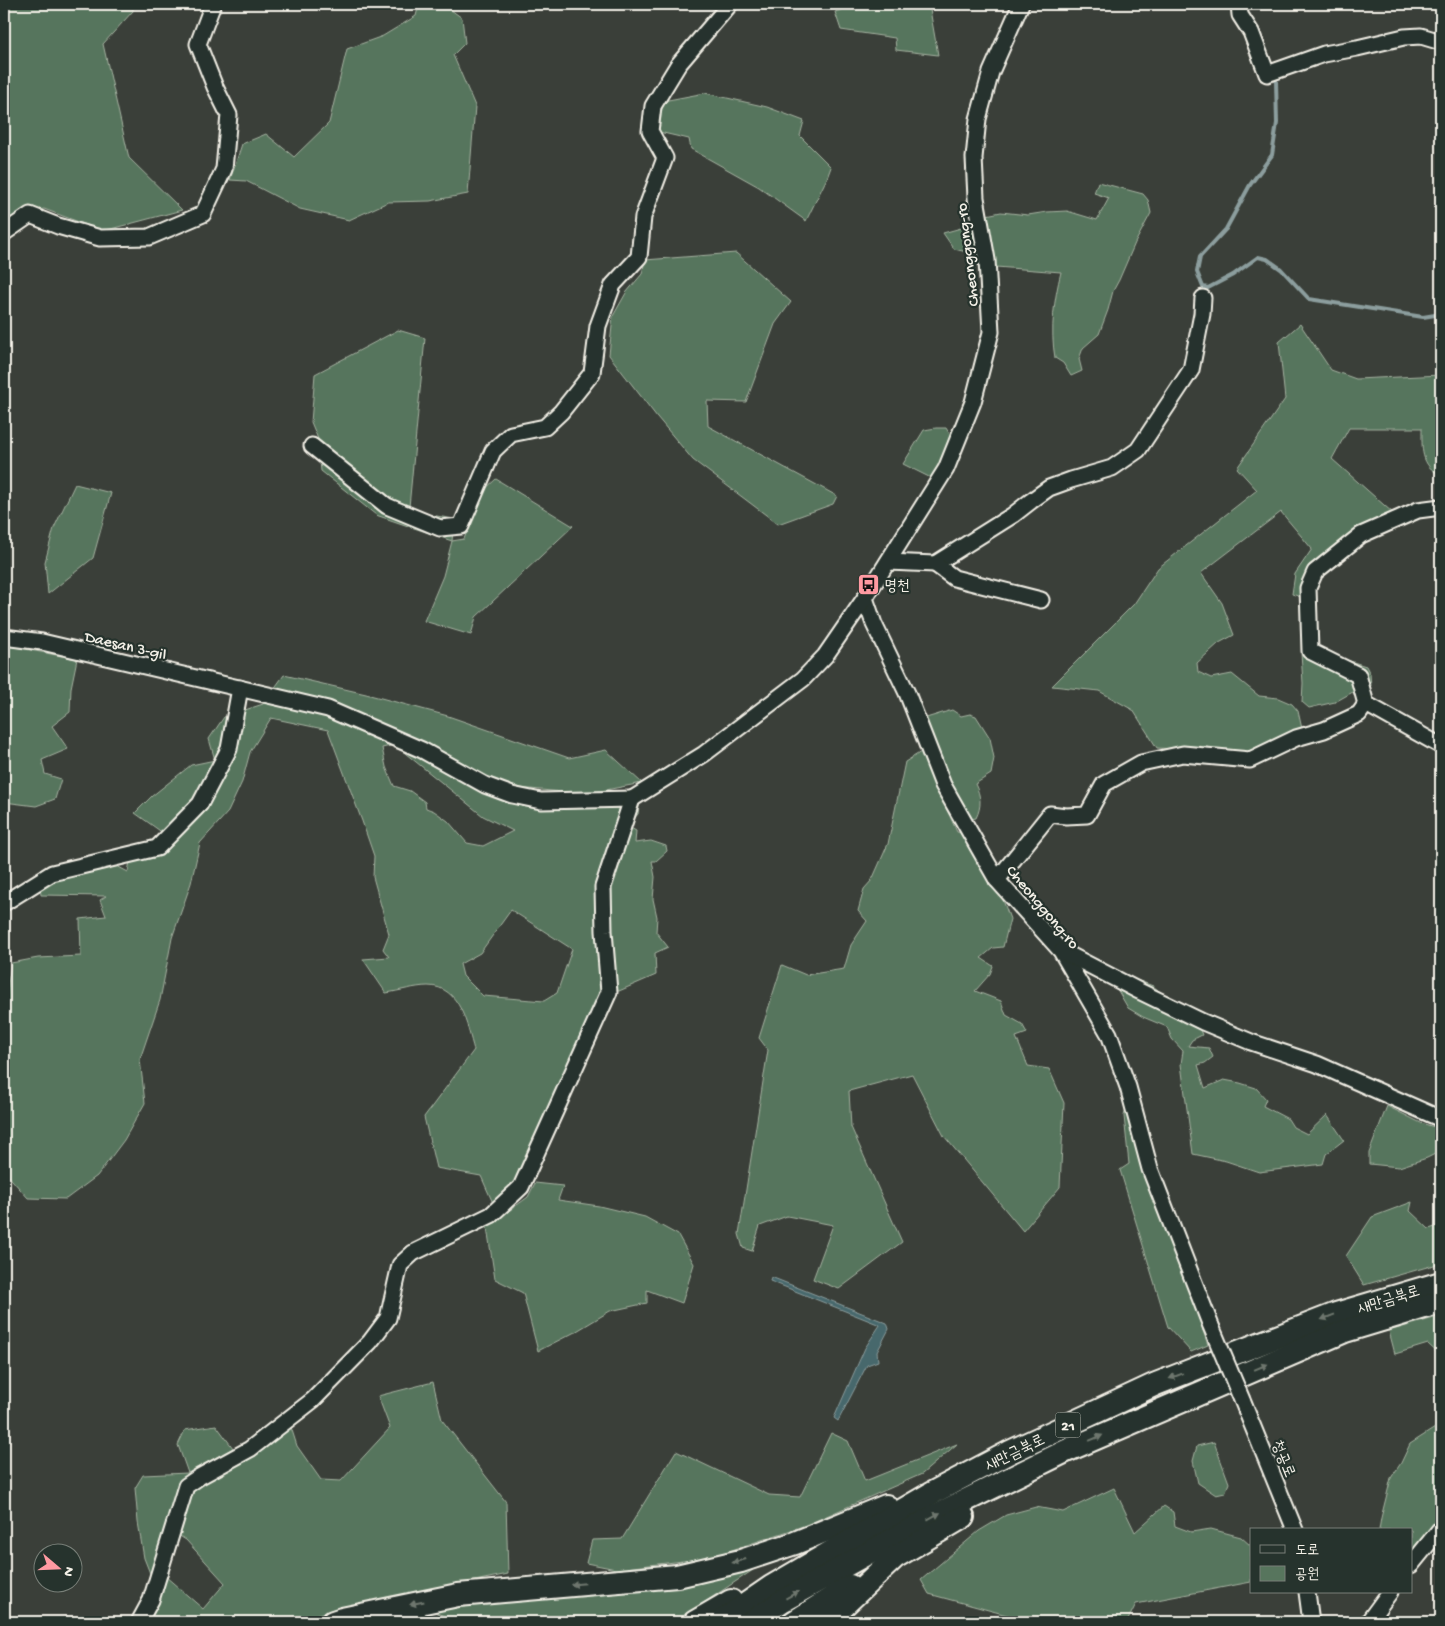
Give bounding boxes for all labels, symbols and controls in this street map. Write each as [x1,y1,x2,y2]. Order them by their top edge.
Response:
street label: Cheonggong-ro [954,202,985,307]
bus stop icon: 명천 [856,572,880,596]
place label: 명천 [884,578,910,597]
street label: Daesan 3-gil [82,629,168,666]
street label: Cheonggong-ro [1001,862,1082,954]
street label: 새만금북로 [1355,1283,1423,1320]
one-way arrow [1320,1313,1335,1321]
one-way arrow [1254,1363,1269,1371]
one-way arrow [1168,1372,1183,1380]
road number: 21 [1056,1412,1080,1438]
street label: 새만금북로 [982,1431,1049,1477]
one-way arrow [1089,1434,1103,1442]
street label: 청공로 [1266,1438,1298,1481]
one-way arrow [927,1512,941,1521]
legend [1250,1528,1412,1594]
text: 도로 [1295,1542,1319,1560]
north arrow [32,1544,82,1594]
one-way arrow [731,1558,746,1566]
text: N [58,1564,77,1579]
text: 공원 [1295,1566,1319,1584]
one-way arrow [570,1580,586,1588]
one-way arrow [785,1591,798,1600]
one-way arrow [409,1600,425,1608]

